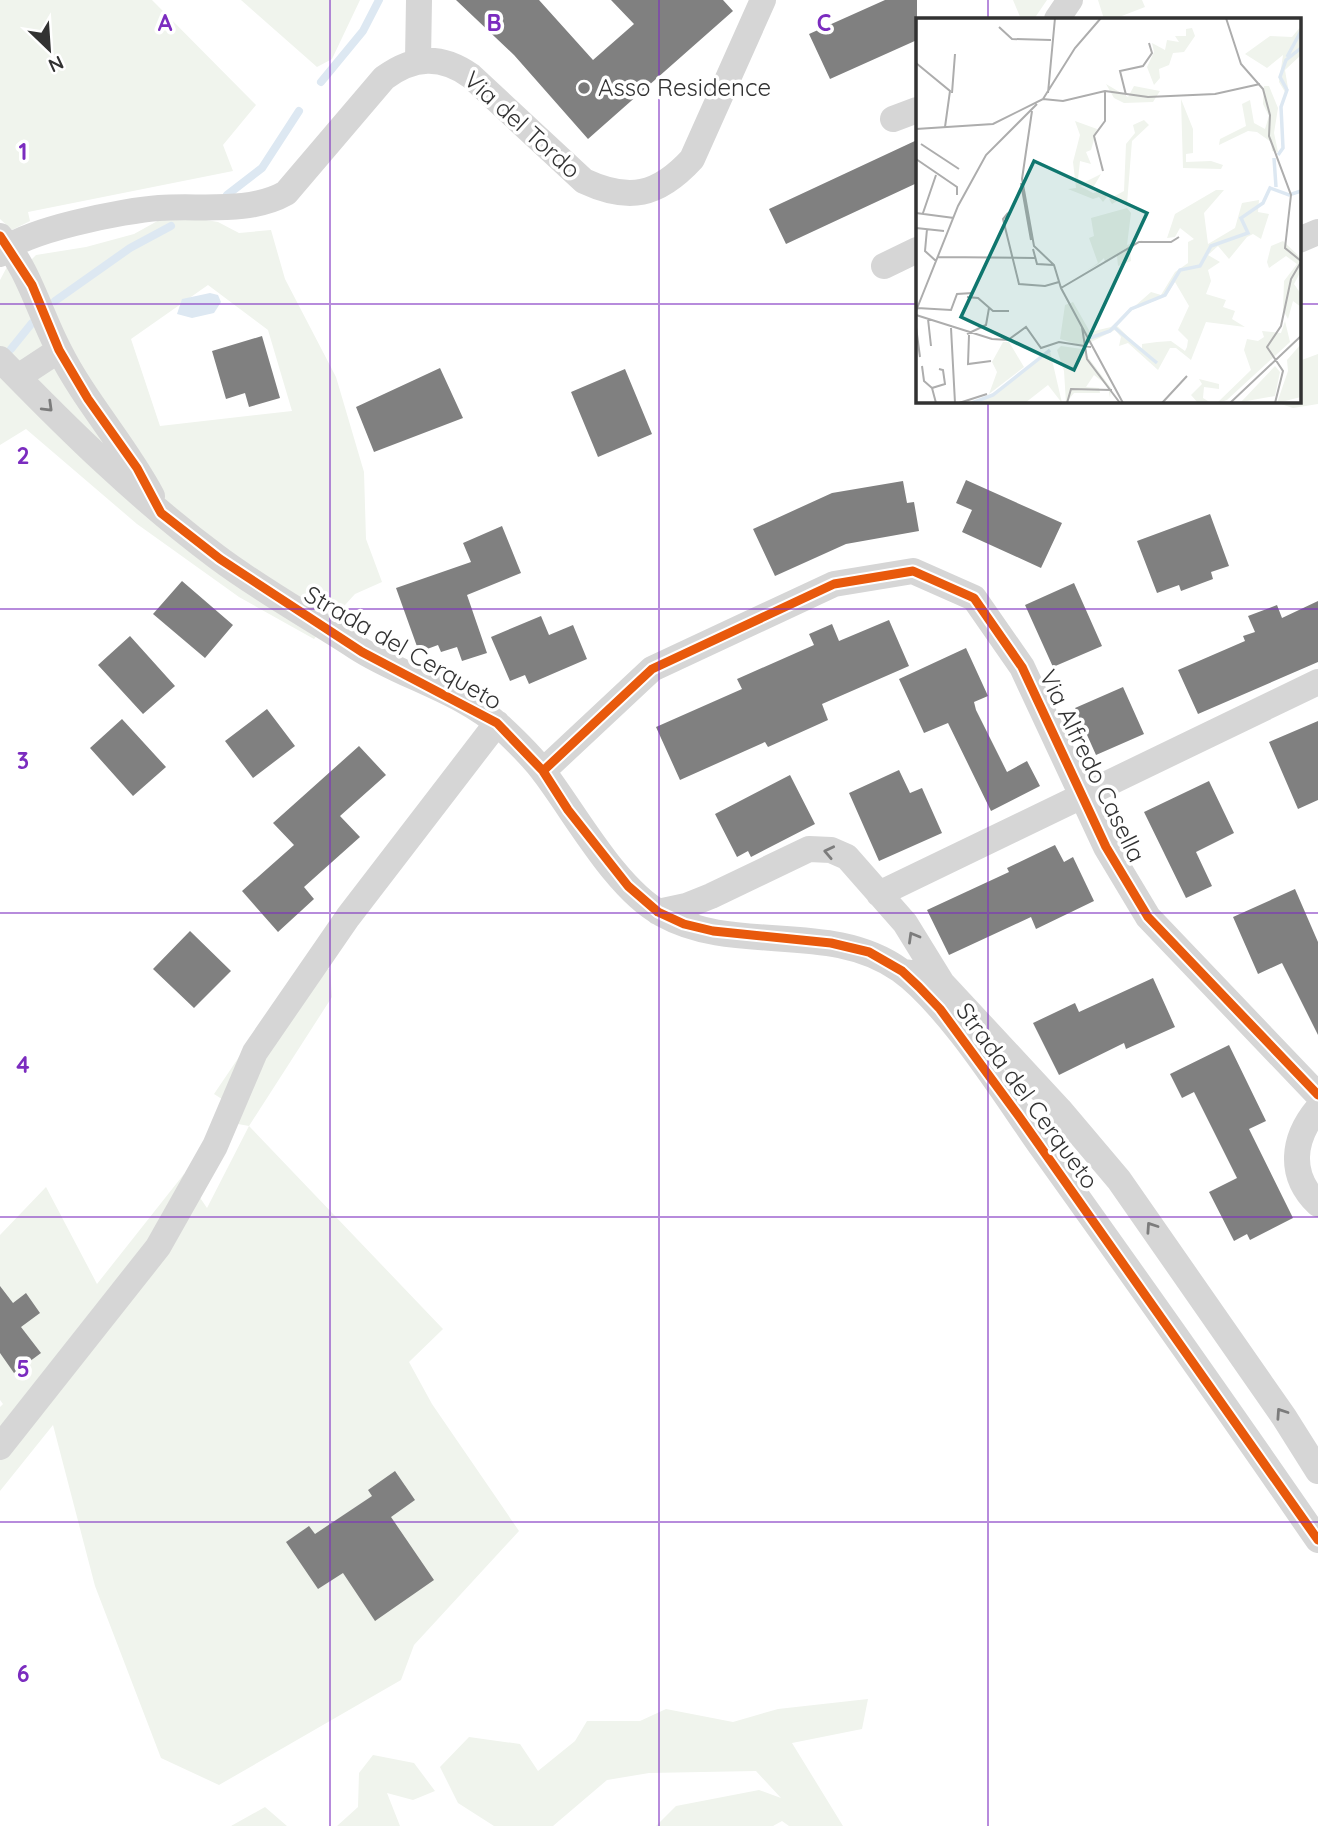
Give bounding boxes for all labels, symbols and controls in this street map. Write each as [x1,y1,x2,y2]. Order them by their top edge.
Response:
text: A [158,8,173,37]
text: B [486,8,502,37]
text: C [817,8,831,37]
north arrow [14,14,84,84]
inset map [916,18,1300,402]
text: N [45,51,68,78]
street label: Via del Tordo [458,64,587,184]
place label: Asso Residence [598,72,771,102]
marker: Asso Residence [576,80,592,96]
text: 1 [19,137,27,166]
one-way arrow [40,399,53,412]
text: 2 [16,441,30,470]
street label: Strada del Cerqueto [299,578,508,716]
street label: Via Alfredo Casella [1033,664,1152,867]
text: 3 [17,746,29,775]
one-way arrow [823,845,835,860]
one-way arrow [908,932,921,944]
street label: Strada del Cerqueto [950,996,1106,1194]
text: 4 [16,1050,30,1079]
one-way arrow [1146,1222,1159,1235]
text: 5 [16,1354,30,1383]
one-way arrow [1277,1408,1289,1421]
text: 6 [17,1659,29,1688]

